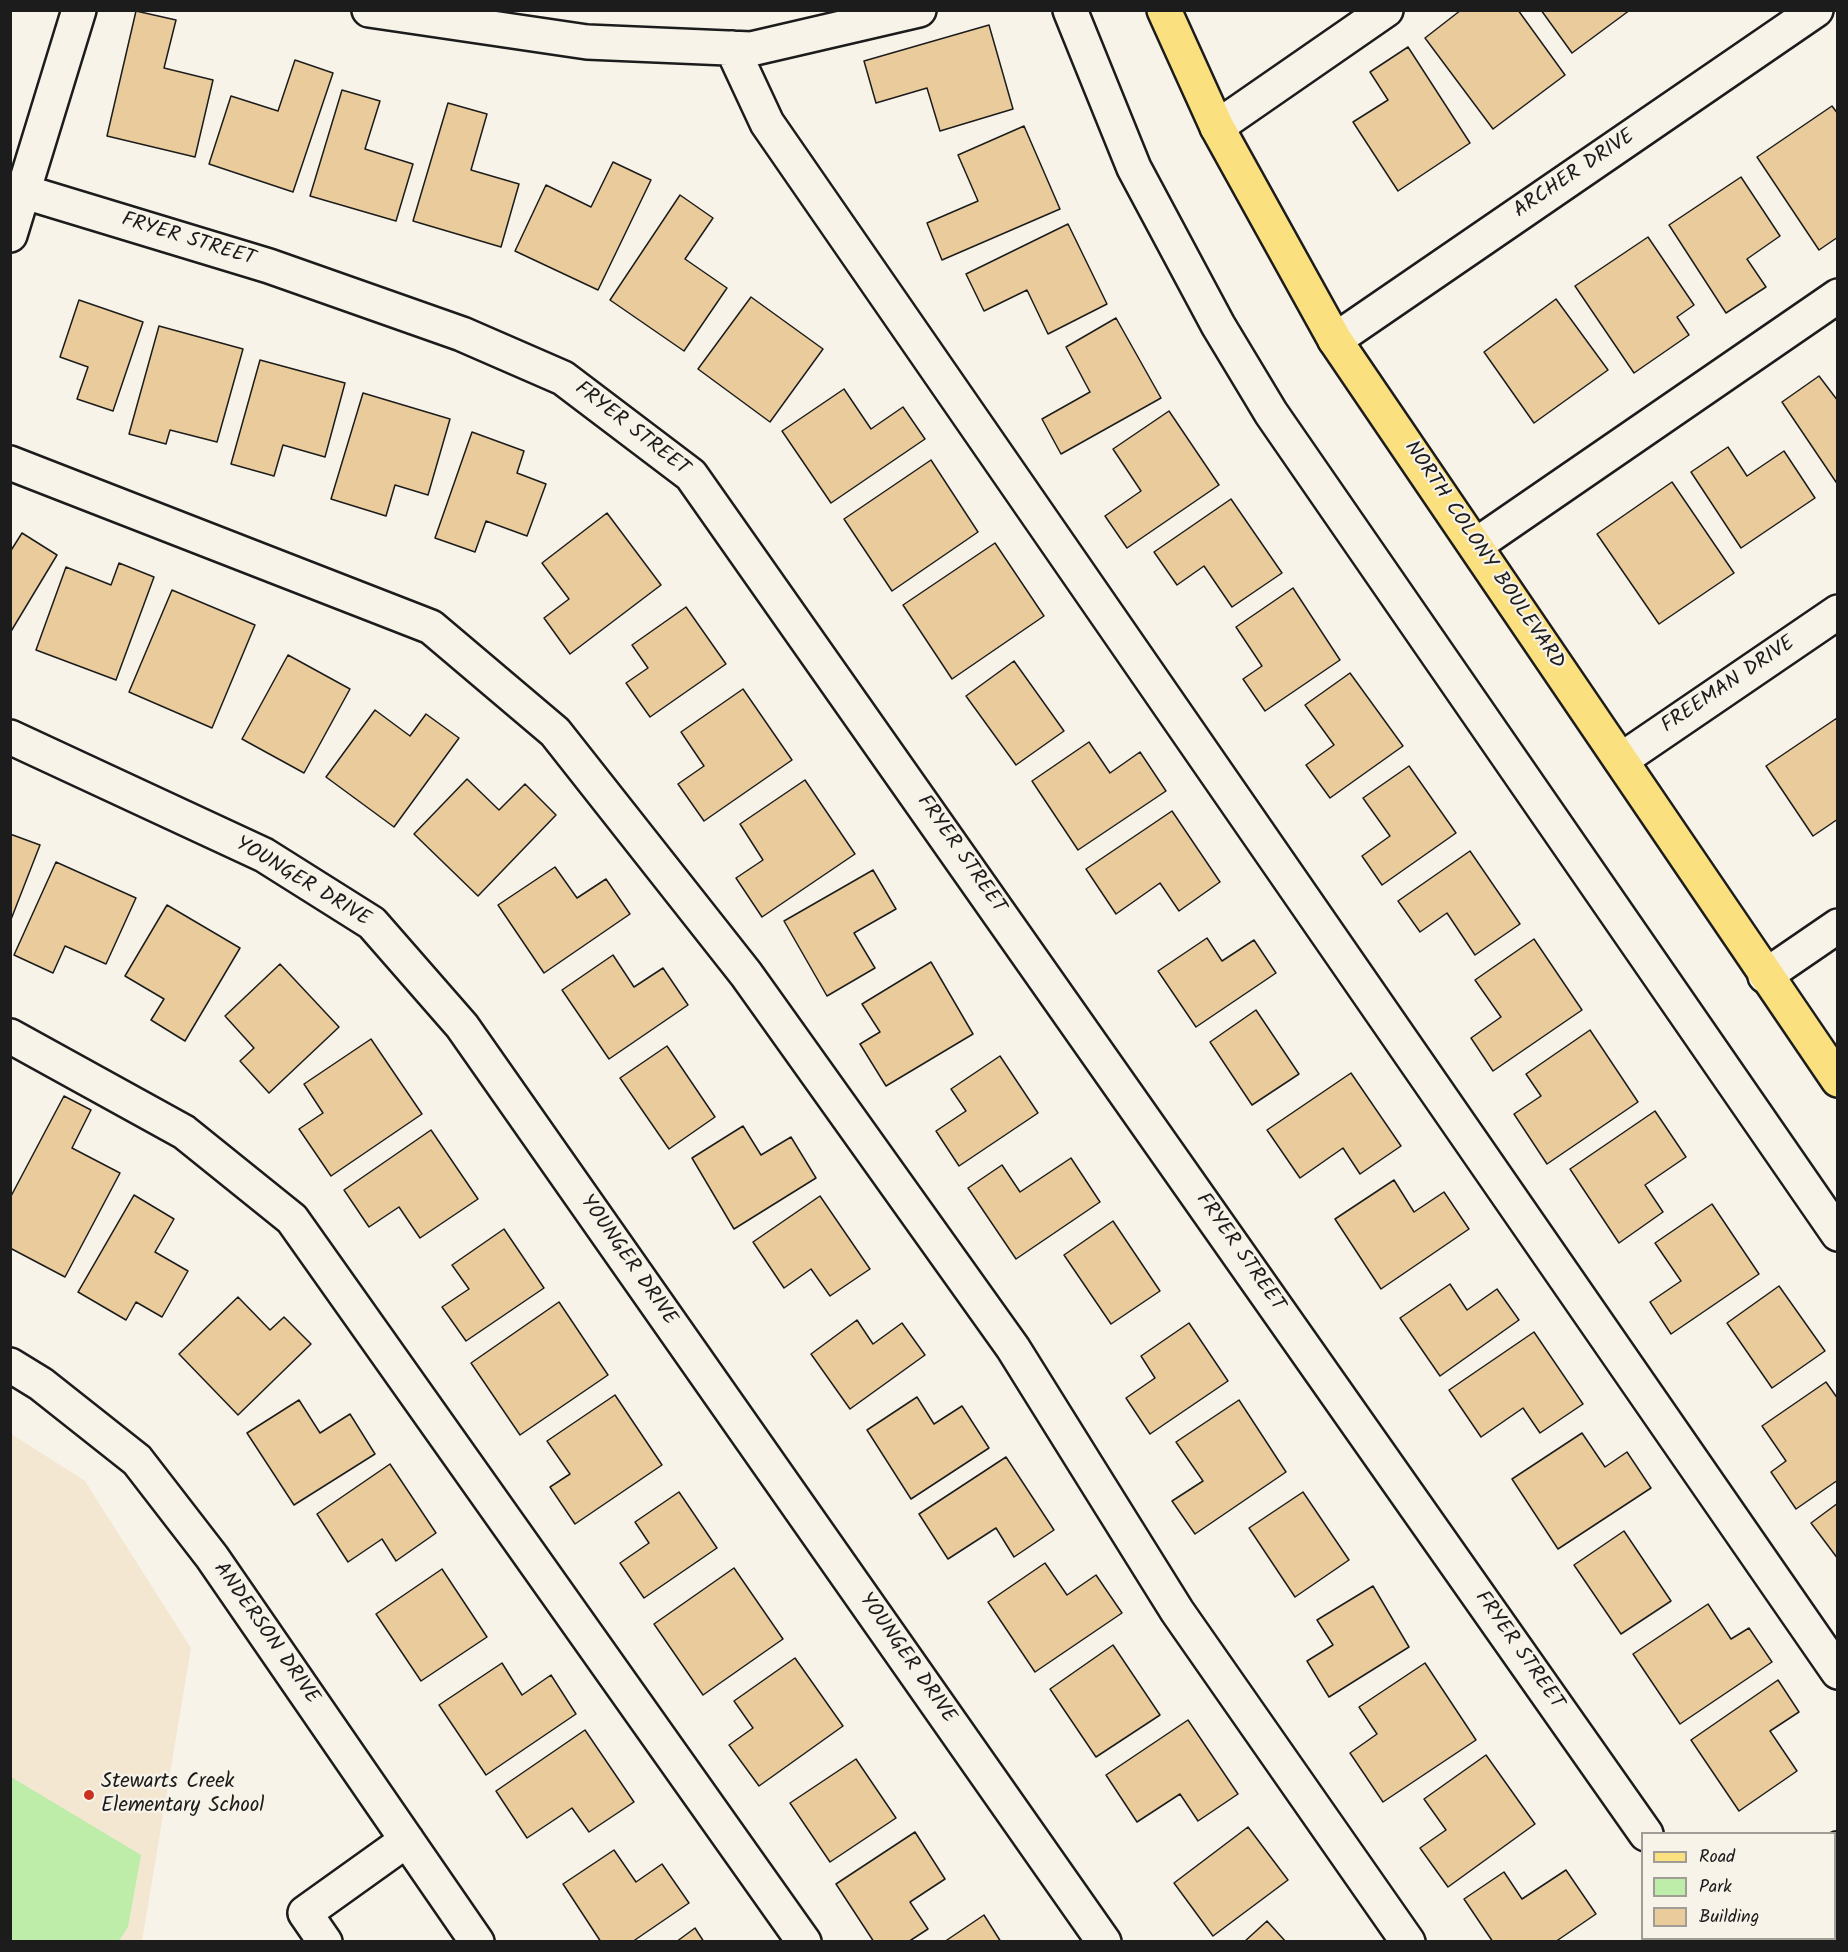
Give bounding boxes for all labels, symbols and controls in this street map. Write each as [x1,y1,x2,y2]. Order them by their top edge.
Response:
street label: ARCHER DRIVE [1510,125,1640,225]
street label: FRYER STREET [118,209,258,273]
street label: FRYER STREET [569,377,693,483]
street label: NORTH COLONY BOULEVARD [1397,437,1569,675]
street label: FREEMAN DRIVE [1657,632,1801,740]
street label: FRYER STREET [910,791,1010,919]
street label: YOUNGER DRIVE [230,833,374,933]
street label: FRYER STREET [1189,1189,1289,1317]
street label: YOUNGER DRIVE [573,1191,681,1331]
street label: ANDERSON DRIVE [207,1558,323,1710]
street label: FRYER STREET [1468,1587,1568,1715]
street label: YOUNGER DRIVE [852,1589,960,1729]
place label: Stewarts Creek Elementary School [101,1770,264,1820]
marker: Stewarts Creek Elementary School [82,1788,96,1802]
legend [1641,1832,1836,1940]
text: Road [1699,1843,1735,1872]
text: Park [1699,1873,1732,1902]
text: Building [1699,1903,1759,1932]

